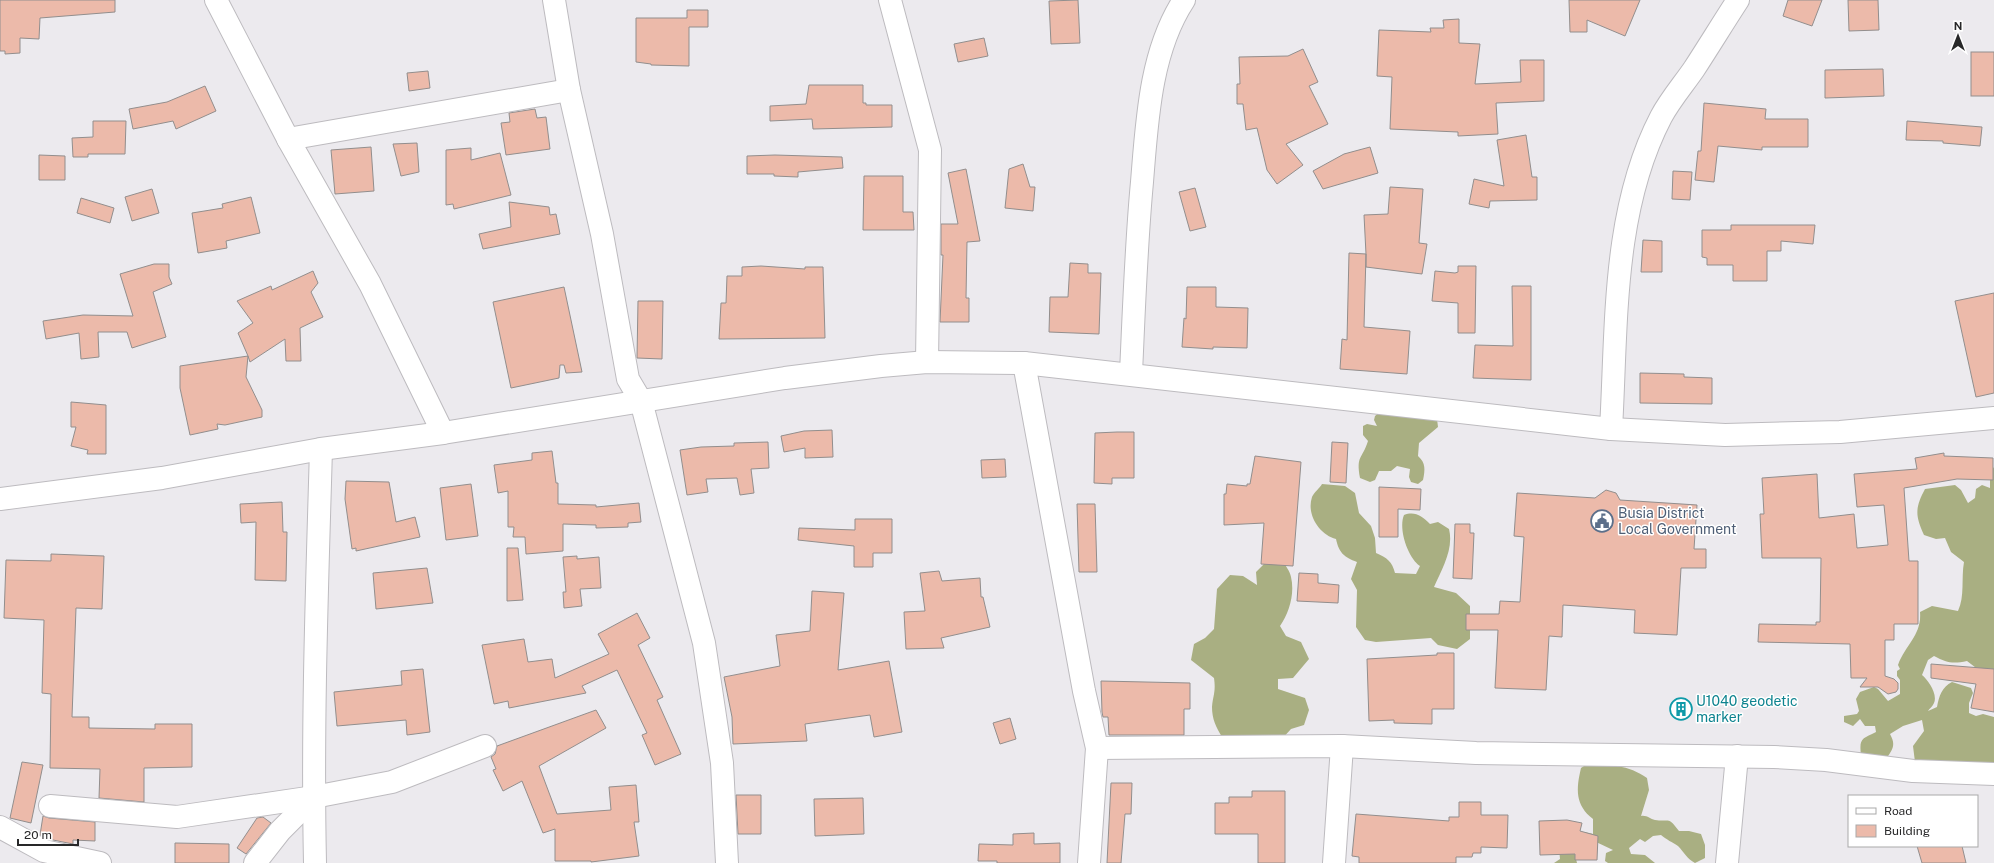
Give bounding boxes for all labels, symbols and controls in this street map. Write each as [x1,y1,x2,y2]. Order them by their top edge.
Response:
north arrow [1938,16,1978,56]
text: N [1954,20,1962,32]
place label: Busia District Local Government [1618,505,1736,537]
public building icon: Busia District Local Government [1589,508,1615,534]
place label: U1040 geodetic marker [1696,693,1798,725]
building icon: U1040 geodetic marker [1668,696,1694,722]
legend [1848,795,1978,847]
text: Road [1884,804,1912,818]
scale bar [18,821,78,847]
text: Building [1884,824,1930,838]
text: 20 m [24,828,52,842]

